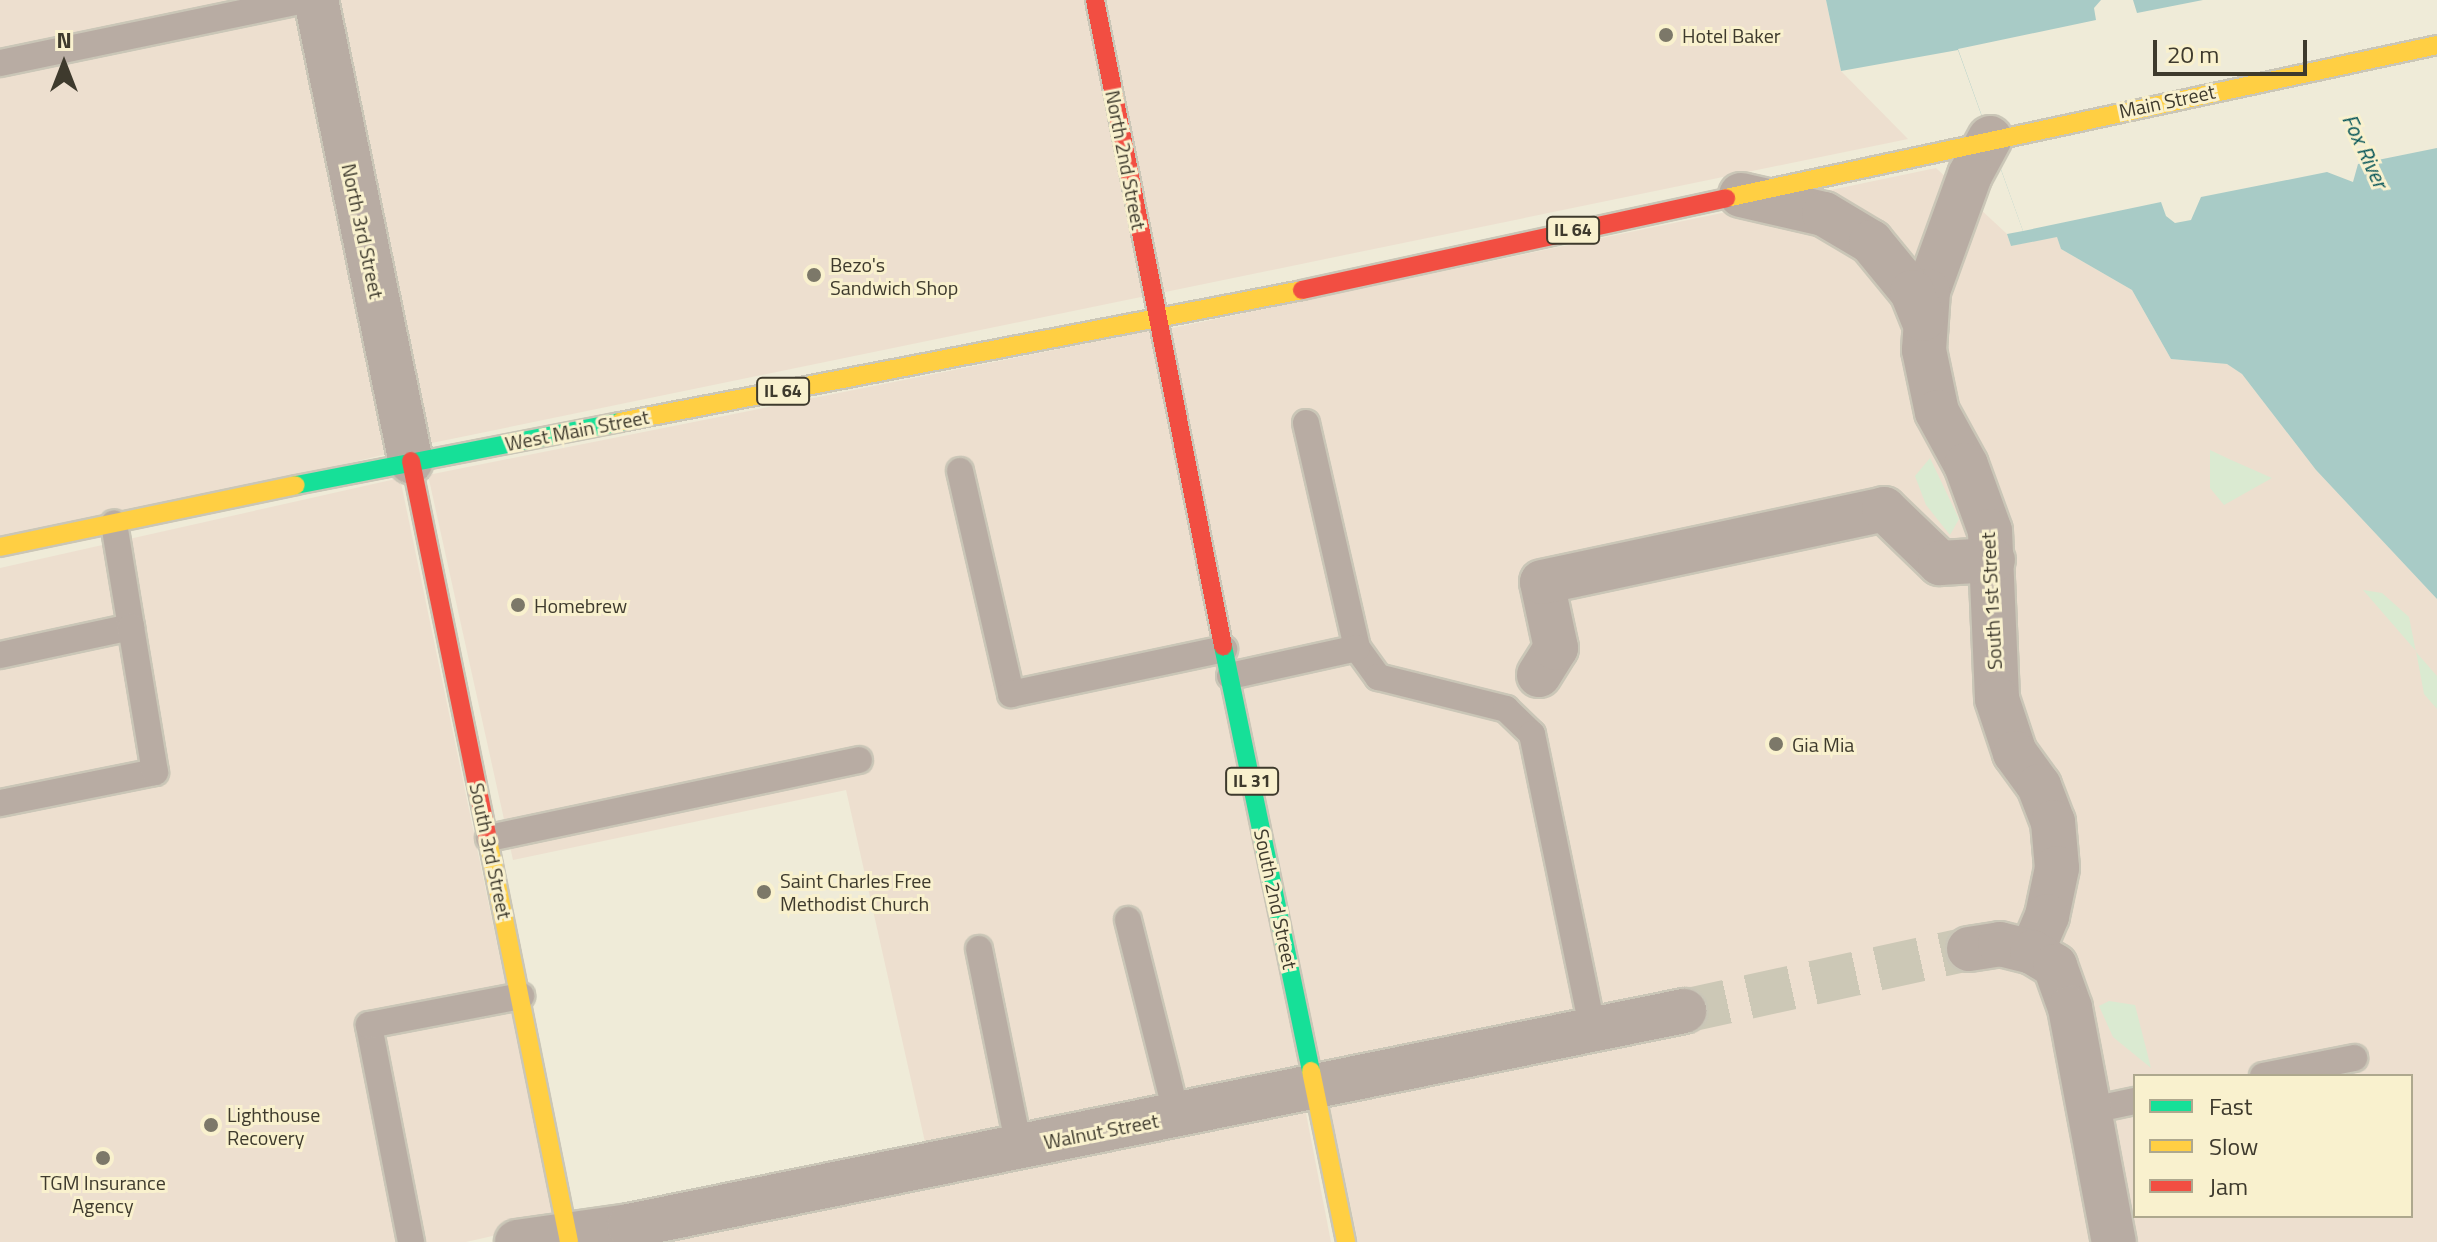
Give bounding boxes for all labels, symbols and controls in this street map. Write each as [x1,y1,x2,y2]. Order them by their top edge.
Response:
text: N [56,23,72,57]
place label: Hotel Baker [1682,23,1781,47]
north arrow [24,24,104,104]
scale bar [2157,24,2311,74]
marker: Hotel Baker [1657,26,1675,44]
text: 20 m [2167,36,2219,72]
street label: Main Street [2117,79,2217,123]
street label: North 2nd Street [1101,88,1151,232]
water label: Fox River [2336,110,2394,192]
street label: North 3rd Street [337,161,389,301]
road number: IL 64 [1545,216,1601,244]
place label: Bezo's Sandwich Shop [830,252,958,299]
marker: Bezo's Sandwich Shop [805,266,823,284]
road number: IL 64 [755,377,811,405]
street label: West Main Street [503,404,651,456]
street label: South 1st Street [1975,532,2007,670]
place label: Homebrew [534,593,627,617]
marker: Homebrew [509,596,527,614]
place label: Gia Mia [1792,732,1854,756]
marker: Gia Mia [1767,735,1785,753]
road number: IL 31 [1224,767,1280,795]
street label: South 3rd Street [465,781,517,921]
street label: South 2nd Street [1249,827,1303,971]
place label: Saint Charles Free Methodist Church [780,868,931,915]
marker: Saint Charles Free Methodist Church [755,883,773,901]
legend [2133,1074,2413,1218]
text: Fast [2209,1088,2252,1124]
place label: Lighthouse Recovery [227,1102,320,1149]
street label: Walnut Street [1042,1108,1160,1154]
marker: Lighthouse Recovery [202,1116,220,1134]
text: Slow [2209,1128,2258,1164]
marker: TGM Insurance Agency [94,1149,112,1167]
text: Jam [2209,1168,2248,1204]
place label: TGM Insurance Agency [40,1170,166,1217]

